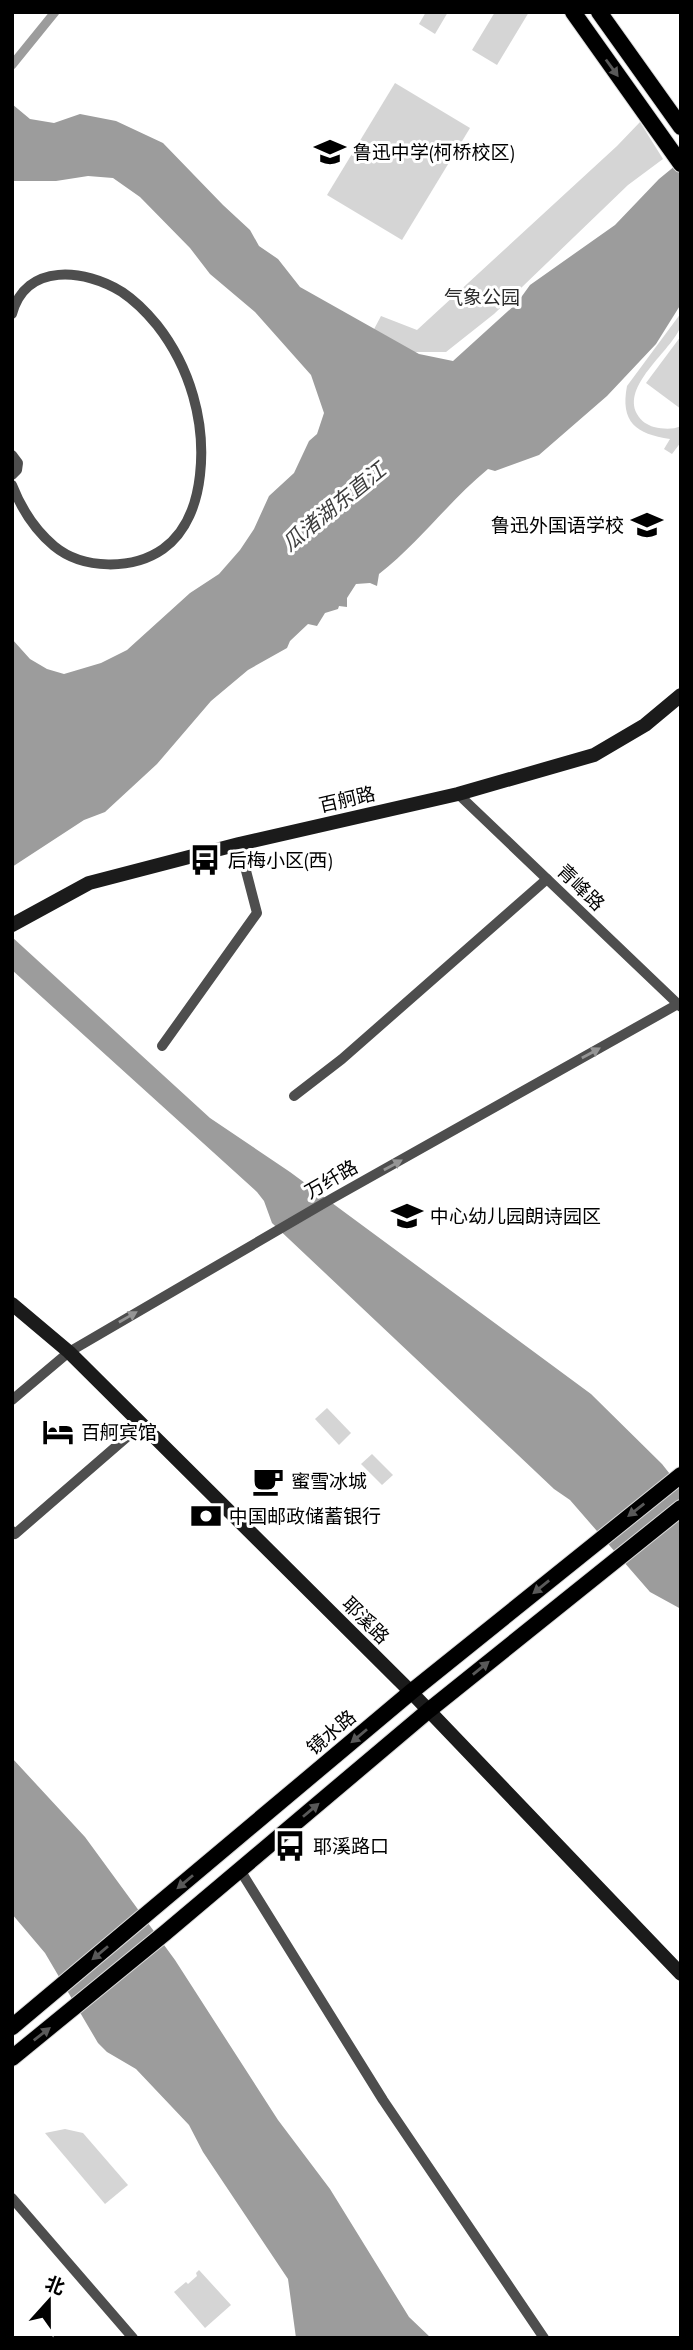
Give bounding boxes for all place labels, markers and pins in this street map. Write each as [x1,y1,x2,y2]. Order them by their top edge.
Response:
school or university icon: 鲁迅中学(柯桥校区) [313,135,347,169]
place label: 鲁迅中学(柯桥校区) [353,140,514,164]
school or university icon: 鲁迅外国语学校 [630,508,664,542]
place label: 鲁迅外国语学校 [491,513,624,537]
bus stop icon: 后梅小区(西) [188,843,222,877]
place label: 后梅小区(西) [228,848,332,872]
school or university icon: 中心幼儿园朗诗园区 [390,1199,424,1233]
place label: 中心幼儿园朗诗园区 [430,1204,601,1228]
hotel icon: 百舸宾馆 [41,1415,75,1449]
place label: 百舸宾馆 [81,1420,157,1444]
cafe icon: 蜜雪冰城 [251,1464,285,1498]
place label: 蜜雪冰城 [291,1469,367,1493]
bank icon: 中国邮政储蓄银行 [189,1499,223,1533]
place label: 中国邮政储蓄银行 [229,1504,381,1528]
bus stop icon: 耶溪路口 [273,1829,307,1863]
place label: 耶溪路口 [313,1834,389,1858]

